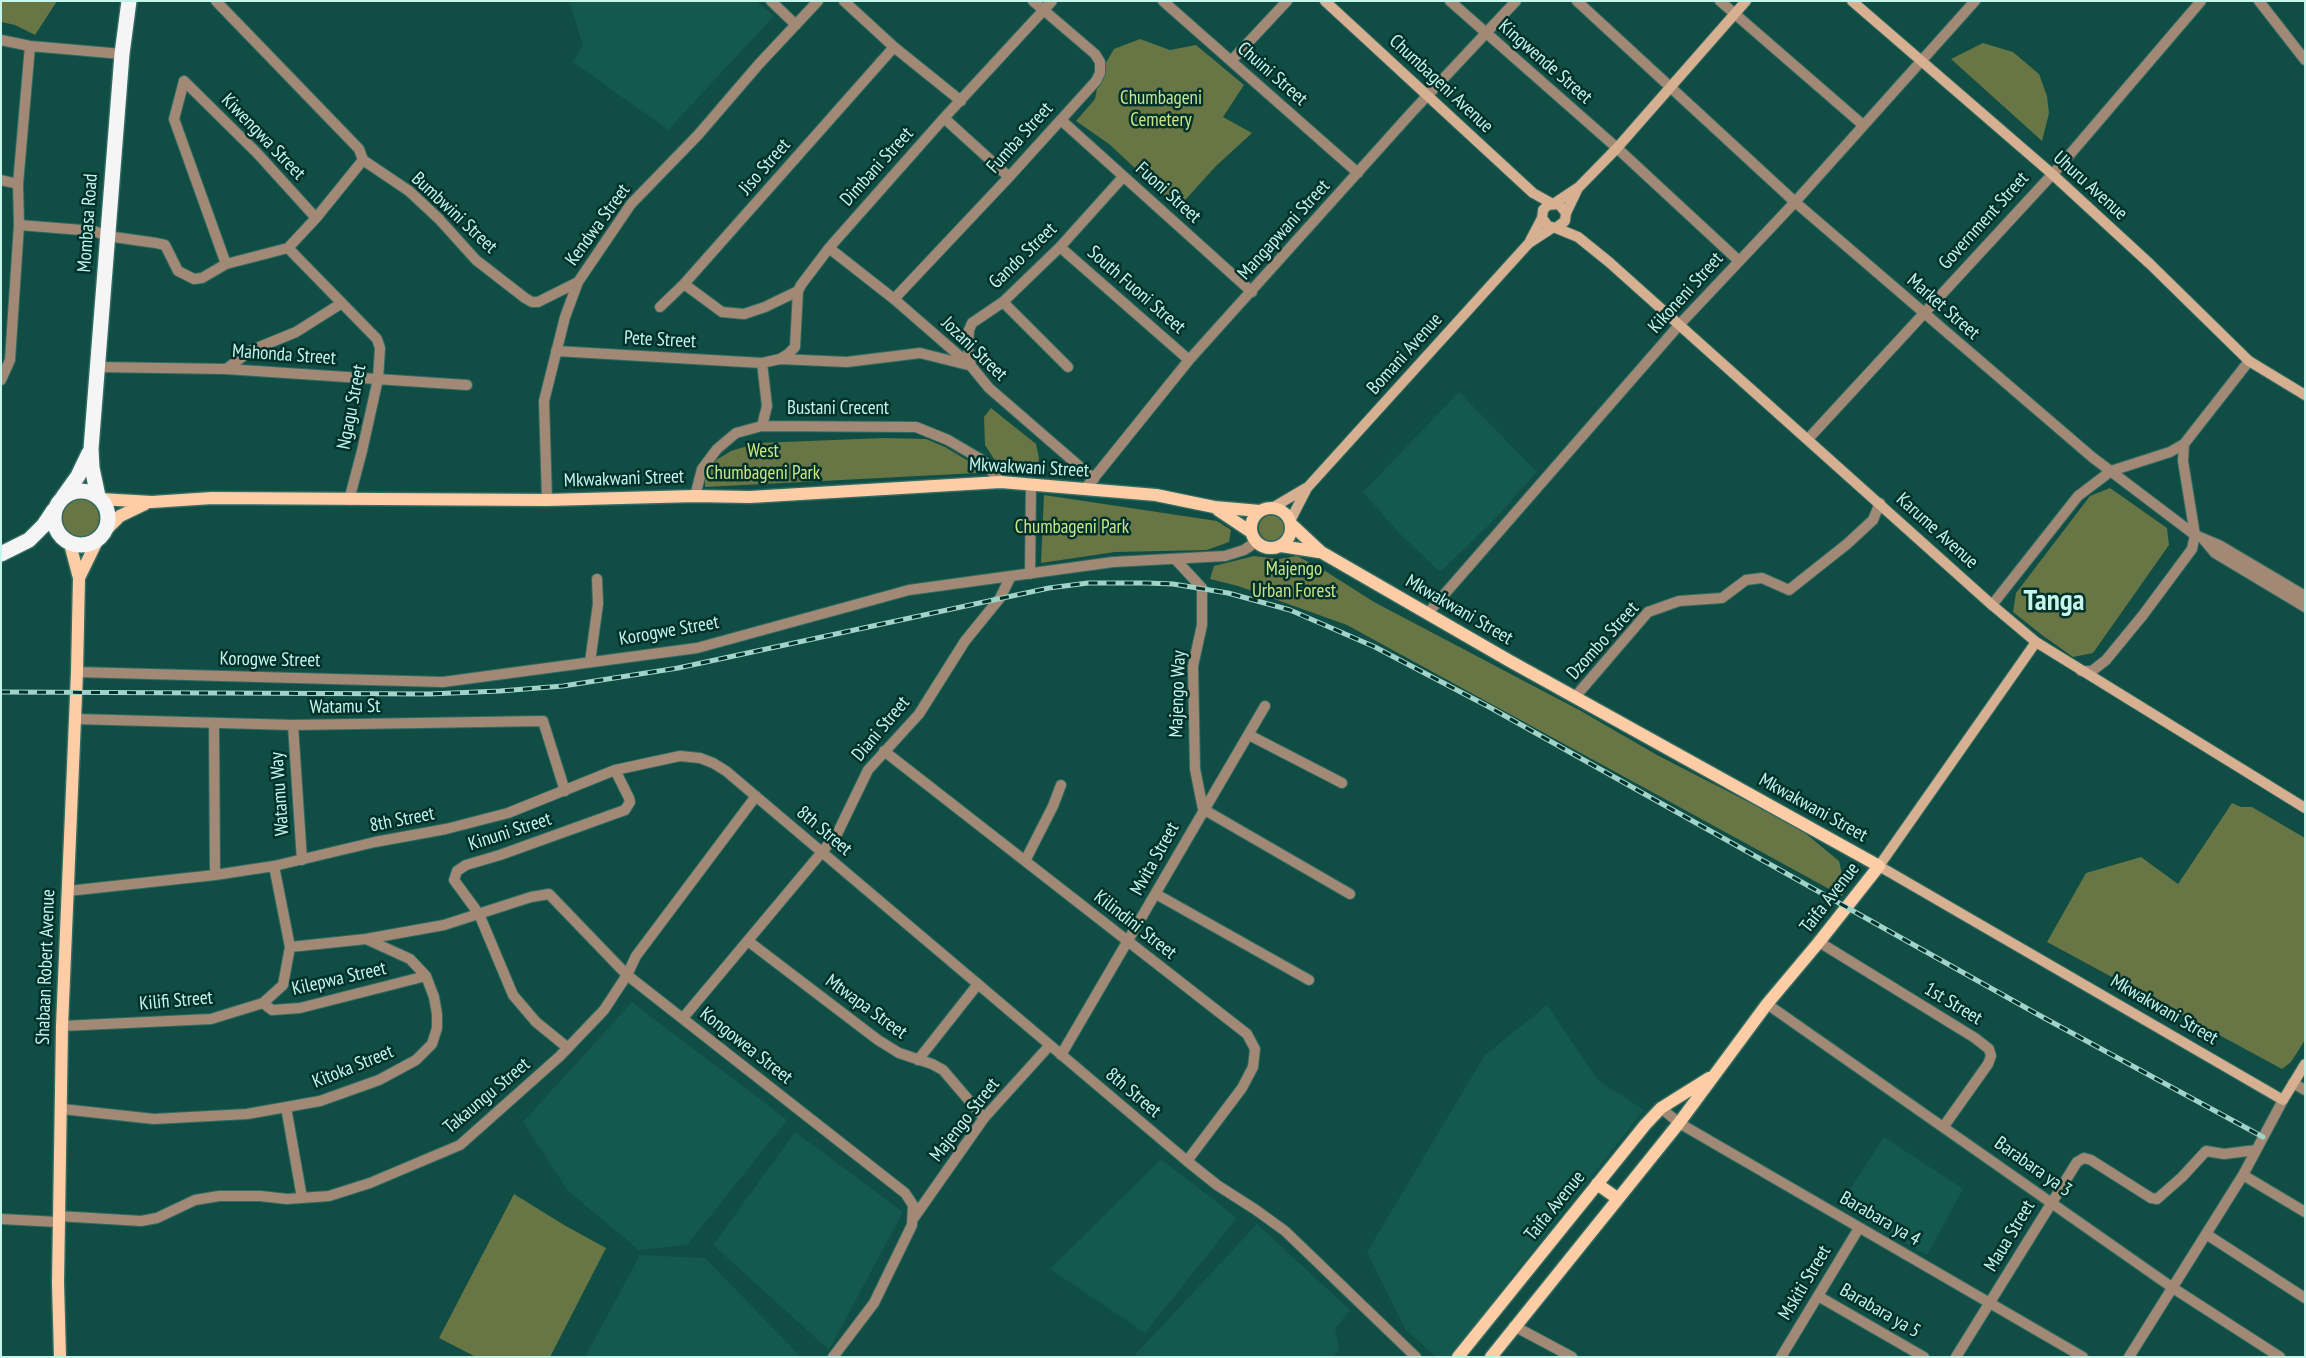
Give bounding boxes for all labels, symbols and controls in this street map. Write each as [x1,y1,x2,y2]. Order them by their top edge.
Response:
street label: Kingwende Street [1493,15,1597,109]
street label: Chumbageni Avenue [1384,30,1498,138]
street label: Chuini Street [1232,37,1312,111]
park label: Chumbageni Cemetery [1120,88,1202,132]
street label: Kiwengwa Street [216,89,310,185]
street label: Fumba Street [982,98,1058,178]
street label: Dimbani Street [836,123,918,211]
street label: Jiso Street [735,134,795,200]
street label: Uhuru Avenue [2048,147,2132,225]
street label: Fuoni Street [1131,158,1205,228]
street label: Bumbwini Street [406,168,502,258]
street label: Government Street [1934,168,2034,274]
street label: Mombasa Road [73,173,103,273]
street label: Mangapwani Street [1233,175,1335,285]
street label: Kendwa Street [561,180,635,270]
street label: Gando Street [984,218,1062,294]
street label: South Fuoni Street [1082,241,1190,339]
street label: Kikoneni Street [1644,248,1728,338]
street label: Market Street [1902,269,1984,345]
street label: Bomani Avenue [1363,309,1447,399]
street label: Jozani Street [936,312,1012,386]
street label: Pete Street [623,327,697,353]
street label: Mahonda Street [231,340,337,370]
street label: Ngagu Street [333,363,371,451]
street label: Bustani Crecent [787,398,889,420]
park label: West Chumbageni Park [706,441,820,485]
street label: Mkwakwani Street [968,453,1090,483]
street label: Mkwakwani Street [563,466,685,492]
street label: Karume Avenue [1891,488,1983,574]
park label: Chumbageni Park [1015,517,1129,539]
park label: Majengo Urban Forest [1252,559,1336,603]
street label: Mkwakwani Street [1401,570,1517,650]
district label: Tanga [2023,585,2085,619]
street label: Dzombo Street [1562,597,1644,685]
street label: Korogwe Street [617,611,721,651]
street label: Korogwe Street [219,648,321,672]
street label: Majengo Way [1165,650,1191,738]
street label: Diani Street [847,692,915,766]
street label: Watamu St [310,695,380,719]
street label: Watamu Way [266,751,294,837]
street label: Mkwakwani Street [1755,769,1871,847]
street label: 8th Street [792,801,856,861]
street label: 8th Street [368,803,436,837]
street label: Kinuni Street [466,808,554,856]
street label: Mvita Street [1126,819,1184,899]
street label: Taifa Avenue [1795,858,1865,938]
street label: Kilindini Street [1089,886,1181,964]
street label: Shabaan Robert Avenue [32,889,60,1045]
street label: Kilepwa Street [290,957,388,1001]
street label: Mtwapa Street [821,970,911,1044]
street label: Mkwakwani Street [2106,970,2222,1050]
street label: 1st Street [1920,978,1986,1030]
street label: Kilifi Street [138,986,214,1016]
street label: Kongowea Street [695,1003,797,1089]
street label: Kitoka Street [309,1040,397,1094]
street label: Takaungu Street [439,1053,535,1139]
street label: 8th Street [1101,1063,1165,1123]
street label: Majengo Street [925,1074,1005,1166]
street label: Barabara ya 3 [1990,1132,2076,1202]
street label: Taifa Avenue [1520,1167,1590,1245]
street label: Barabara ya 4 [1836,1187,1924,1251]
street label: Maua Street [1980,1196,2040,1276]
street label: Mskiti Street [1774,1242,1836,1324]
street label: Barabara ya 5 [1836,1279,1924,1343]

